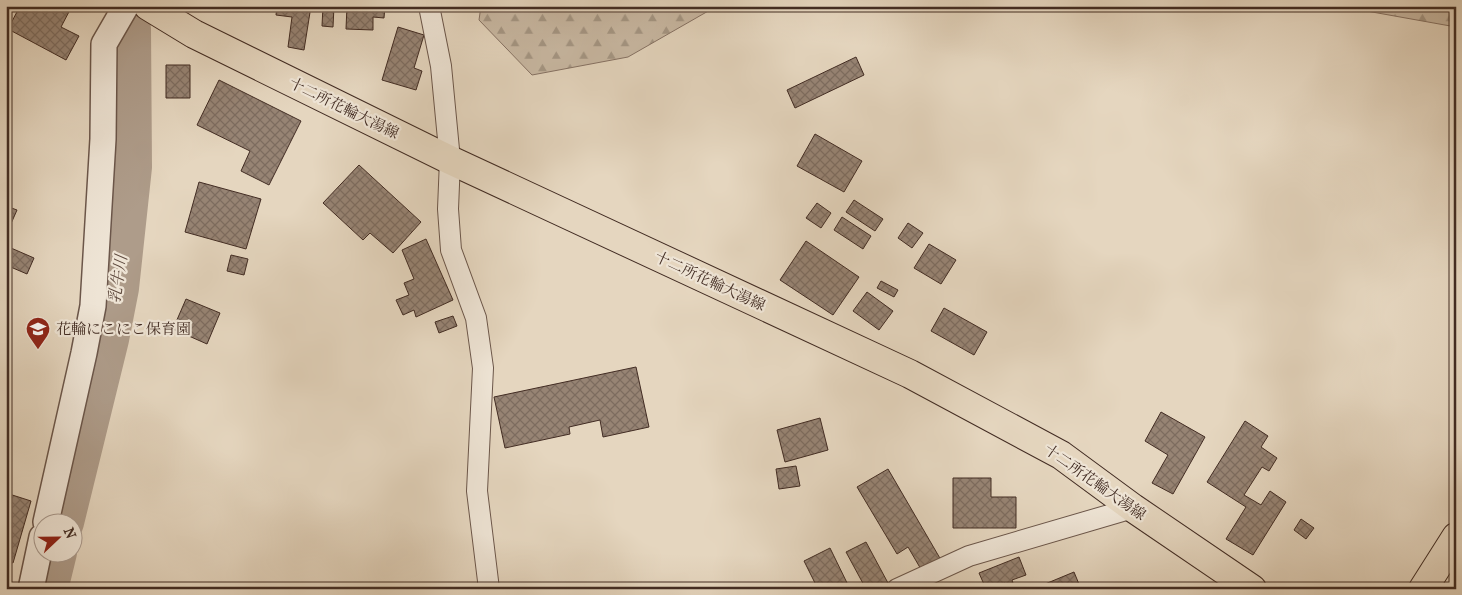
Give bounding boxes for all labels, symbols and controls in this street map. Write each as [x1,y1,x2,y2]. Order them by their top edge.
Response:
street label: 十二所花輪大湯線 [286,74,402,142]
street label: 十二所花輪大湯線 [652,247,768,315]
water label: 乳牛川 [104,252,131,304]
school or university icon: 花輪にこにこ保育園 [25,316,51,350]
place label: 花輪にこにこ保育園 [56,320,191,338]
street label: 十二所花輪大湯線 [1041,440,1149,524]
north arrow [32,512,82,562]
text: N [60,525,80,542]

